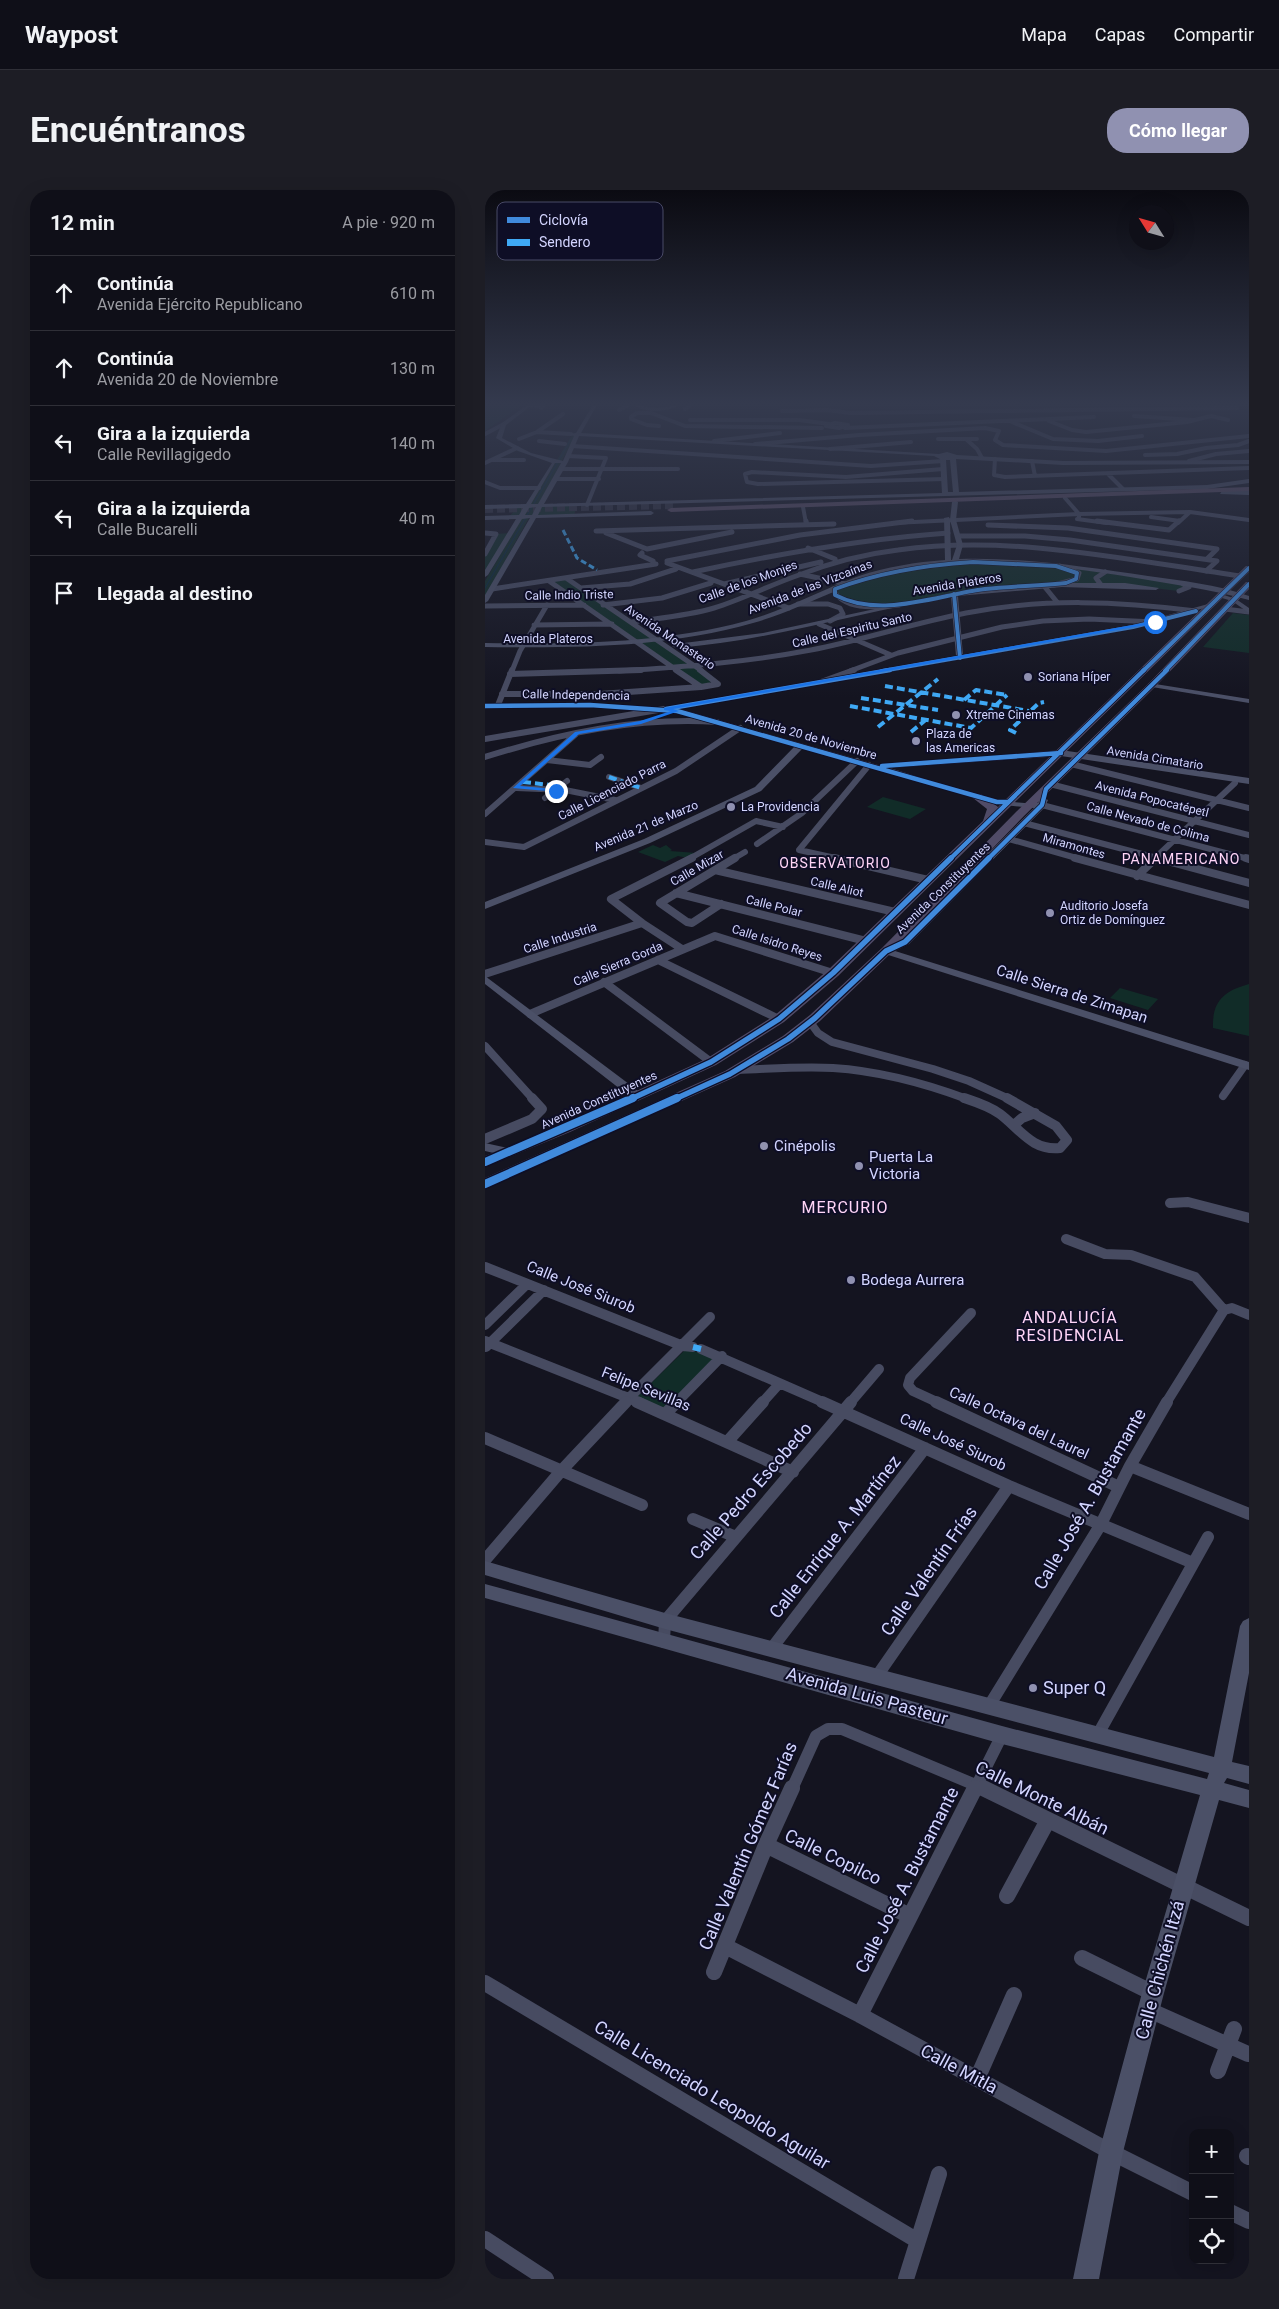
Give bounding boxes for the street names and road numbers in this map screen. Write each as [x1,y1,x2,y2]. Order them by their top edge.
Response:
street label: Avenida de las Vizcaínas [746,557,874,617]
street label: Calle de los Monjes [697,558,799,606]
street label: Avenida Plateros [912,570,1002,598]
street label: Calle Indio Triste [524,587,614,603]
street label: Avenida Monasterio [622,601,718,673]
street label: Calle del Espiritu Santo [791,609,913,651]
street label: Avenida Plateros [503,632,593,646]
street label: Calle Independencia [522,687,630,703]
street label: Avenida 20 de Noviembre [744,712,878,762]
street label: Avenida Cimatario [1106,743,1204,773]
street label: Calle Licenciado Parra [556,757,668,823]
street label: Avenida Popocatépetl [1094,778,1210,820]
street label: Avenida 21 de Marzo [592,798,700,854]
street label: Calle Nevado de Colima [1085,799,1211,845]
street label: Miramontes [1041,830,1107,862]
street label: Avenida Constituyentes [893,839,993,937]
street label: Calle Mizar [668,847,726,889]
street label: Calle Aliot [809,874,865,900]
street label: Calle Polar [744,892,804,920]
street label: Calle Industria [521,920,599,956]
street label: Calle Isidro Reyes [730,922,824,964]
street label: Calle Sierra Gorda [571,939,665,989]
street label: Calle Sierra de Zimapan [994,961,1150,1027]
street label: Avenida Constituyentes [539,1068,659,1132]
street label: Calle José Siurob [524,1257,638,1317]
street label: Felipe Sevillas [599,1363,693,1415]
street label: Calle Octava del Laurel [946,1383,1092,1463]
street label: Calle José A. Bustamante [1029,1404,1150,1593]
street label: Calle José Siurob [897,1409,1009,1475]
street label: Calle Pedro Escobedo [685,1418,816,1564]
street label: Calle Enrique A. Martínez [765,1451,905,1622]
street label: Calle Valentín Frías [876,1502,981,1639]
street label: Avenida Luis Pasteur [784,1662,950,1729]
street label: Calle Valentín Gómez Farías [694,1739,801,1953]
street label: Calle Monte Albán [972,1756,1112,1839]
street label: Calle José A. Bustamante [850,1783,963,1976]
street label: Calle Copilco [782,1824,885,1889]
street label: Calle Chichén Itzá [1131,1898,1188,2042]
street label: Calle Licenciado Leopoldo Aguilar [591,2016,834,2173]
street label: Calle Mitla [917,2039,1001,2098]

